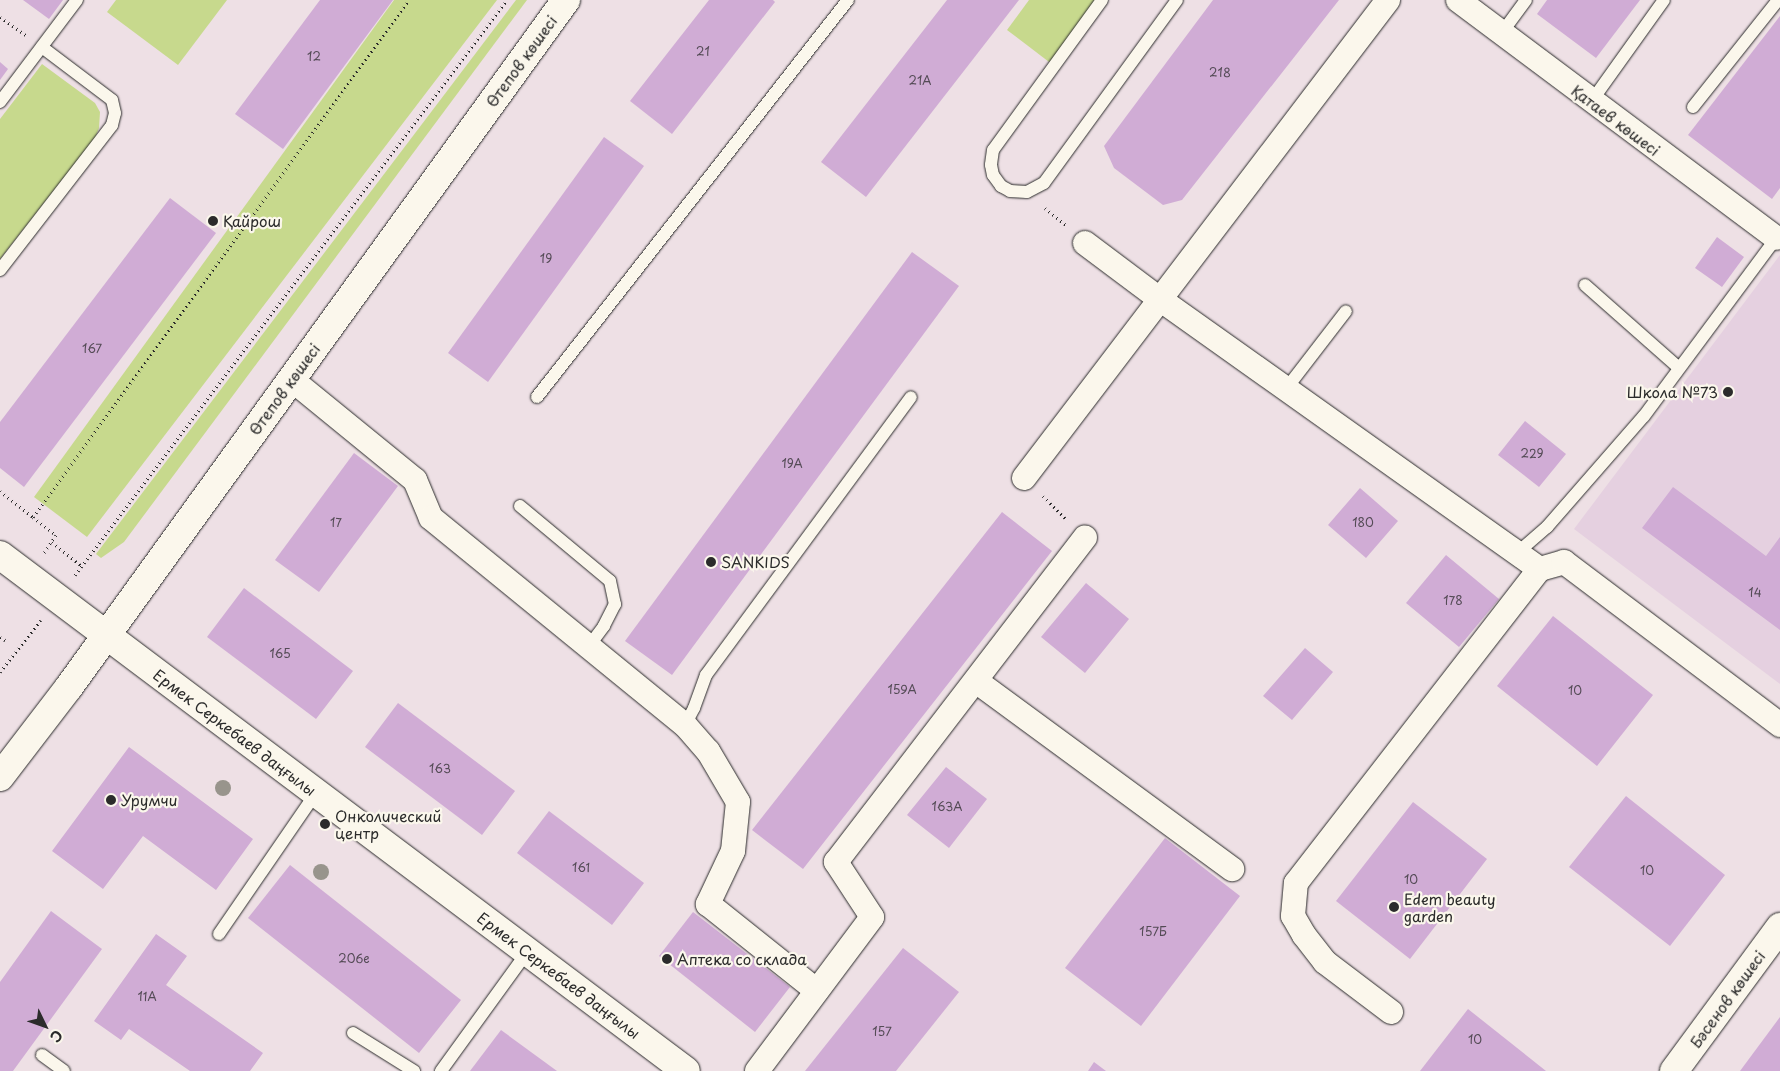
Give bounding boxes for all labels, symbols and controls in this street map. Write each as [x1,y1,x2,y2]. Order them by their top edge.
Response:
street label: Өтепов көшесі [482,12,560,110]
house number: 21 [696,45,710,59]
house number: 12 [307,50,321,64]
house number: 218 [1209,66,1231,80]
house number: 21А [908,74,932,88]
street label: Қатаев көшесі [1568,81,1664,159]
place label: Қайрош [223,212,281,230]
marker: Қайрош [207,215,219,227]
house number: 19 [540,252,552,266]
street label: Өтепов көшесі [245,340,323,438]
house number: 167 [82,342,102,356]
place label: Школа №73 [1626,383,1718,401]
marker: Школа №73 [1722,386,1734,398]
house number: 229 [1521,447,1543,461]
house number: 19А [781,457,803,471]
house number: 17 [330,516,342,530]
house number: 180 [1352,516,1374,530]
place label: SANKIDS [721,553,790,571]
marker: SANKIDS [705,556,717,568]
house number: 14 [1748,586,1762,600]
house number: 178 [1443,594,1463,608]
house number: 165 [269,647,291,661]
street label: Ермек Серкебаев даңғылы [149,664,321,800]
house number: 159А [887,683,917,697]
house number: 10 [1568,684,1582,698]
house number: 163 [429,762,451,776]
place label: Урумчи [121,791,178,809]
marker: Урумчи [105,794,117,806]
house number: 163А [932,800,962,814]
place label: Онколический центр [335,806,441,841]
marker: Онколический центр [319,818,331,830]
house number: 161 [572,861,590,875]
house number: 10 [1640,864,1654,878]
house number: 10 [1404,873,1418,887]
place label: Edem beauty garden [1404,889,1497,924]
marker: Edem beauty garden [1388,901,1400,913]
street label: Ермек Серкебаев даңғылы [473,907,645,1043]
house number: 157Б [1139,925,1167,939]
street label: Бәсенов көшесі [1686,947,1768,1051]
place label: Аптека со склада [677,950,808,968]
house number: 206е [338,952,370,966]
marker: Аптека со склада [661,953,673,965]
house number: 11А [137,990,157,1004]
north arrow [20,1001,70,1051]
text: С [45,1025,68,1047]
house number: 157 [872,1025,892,1039]
house number: 10 [1468,1033,1482,1047]

